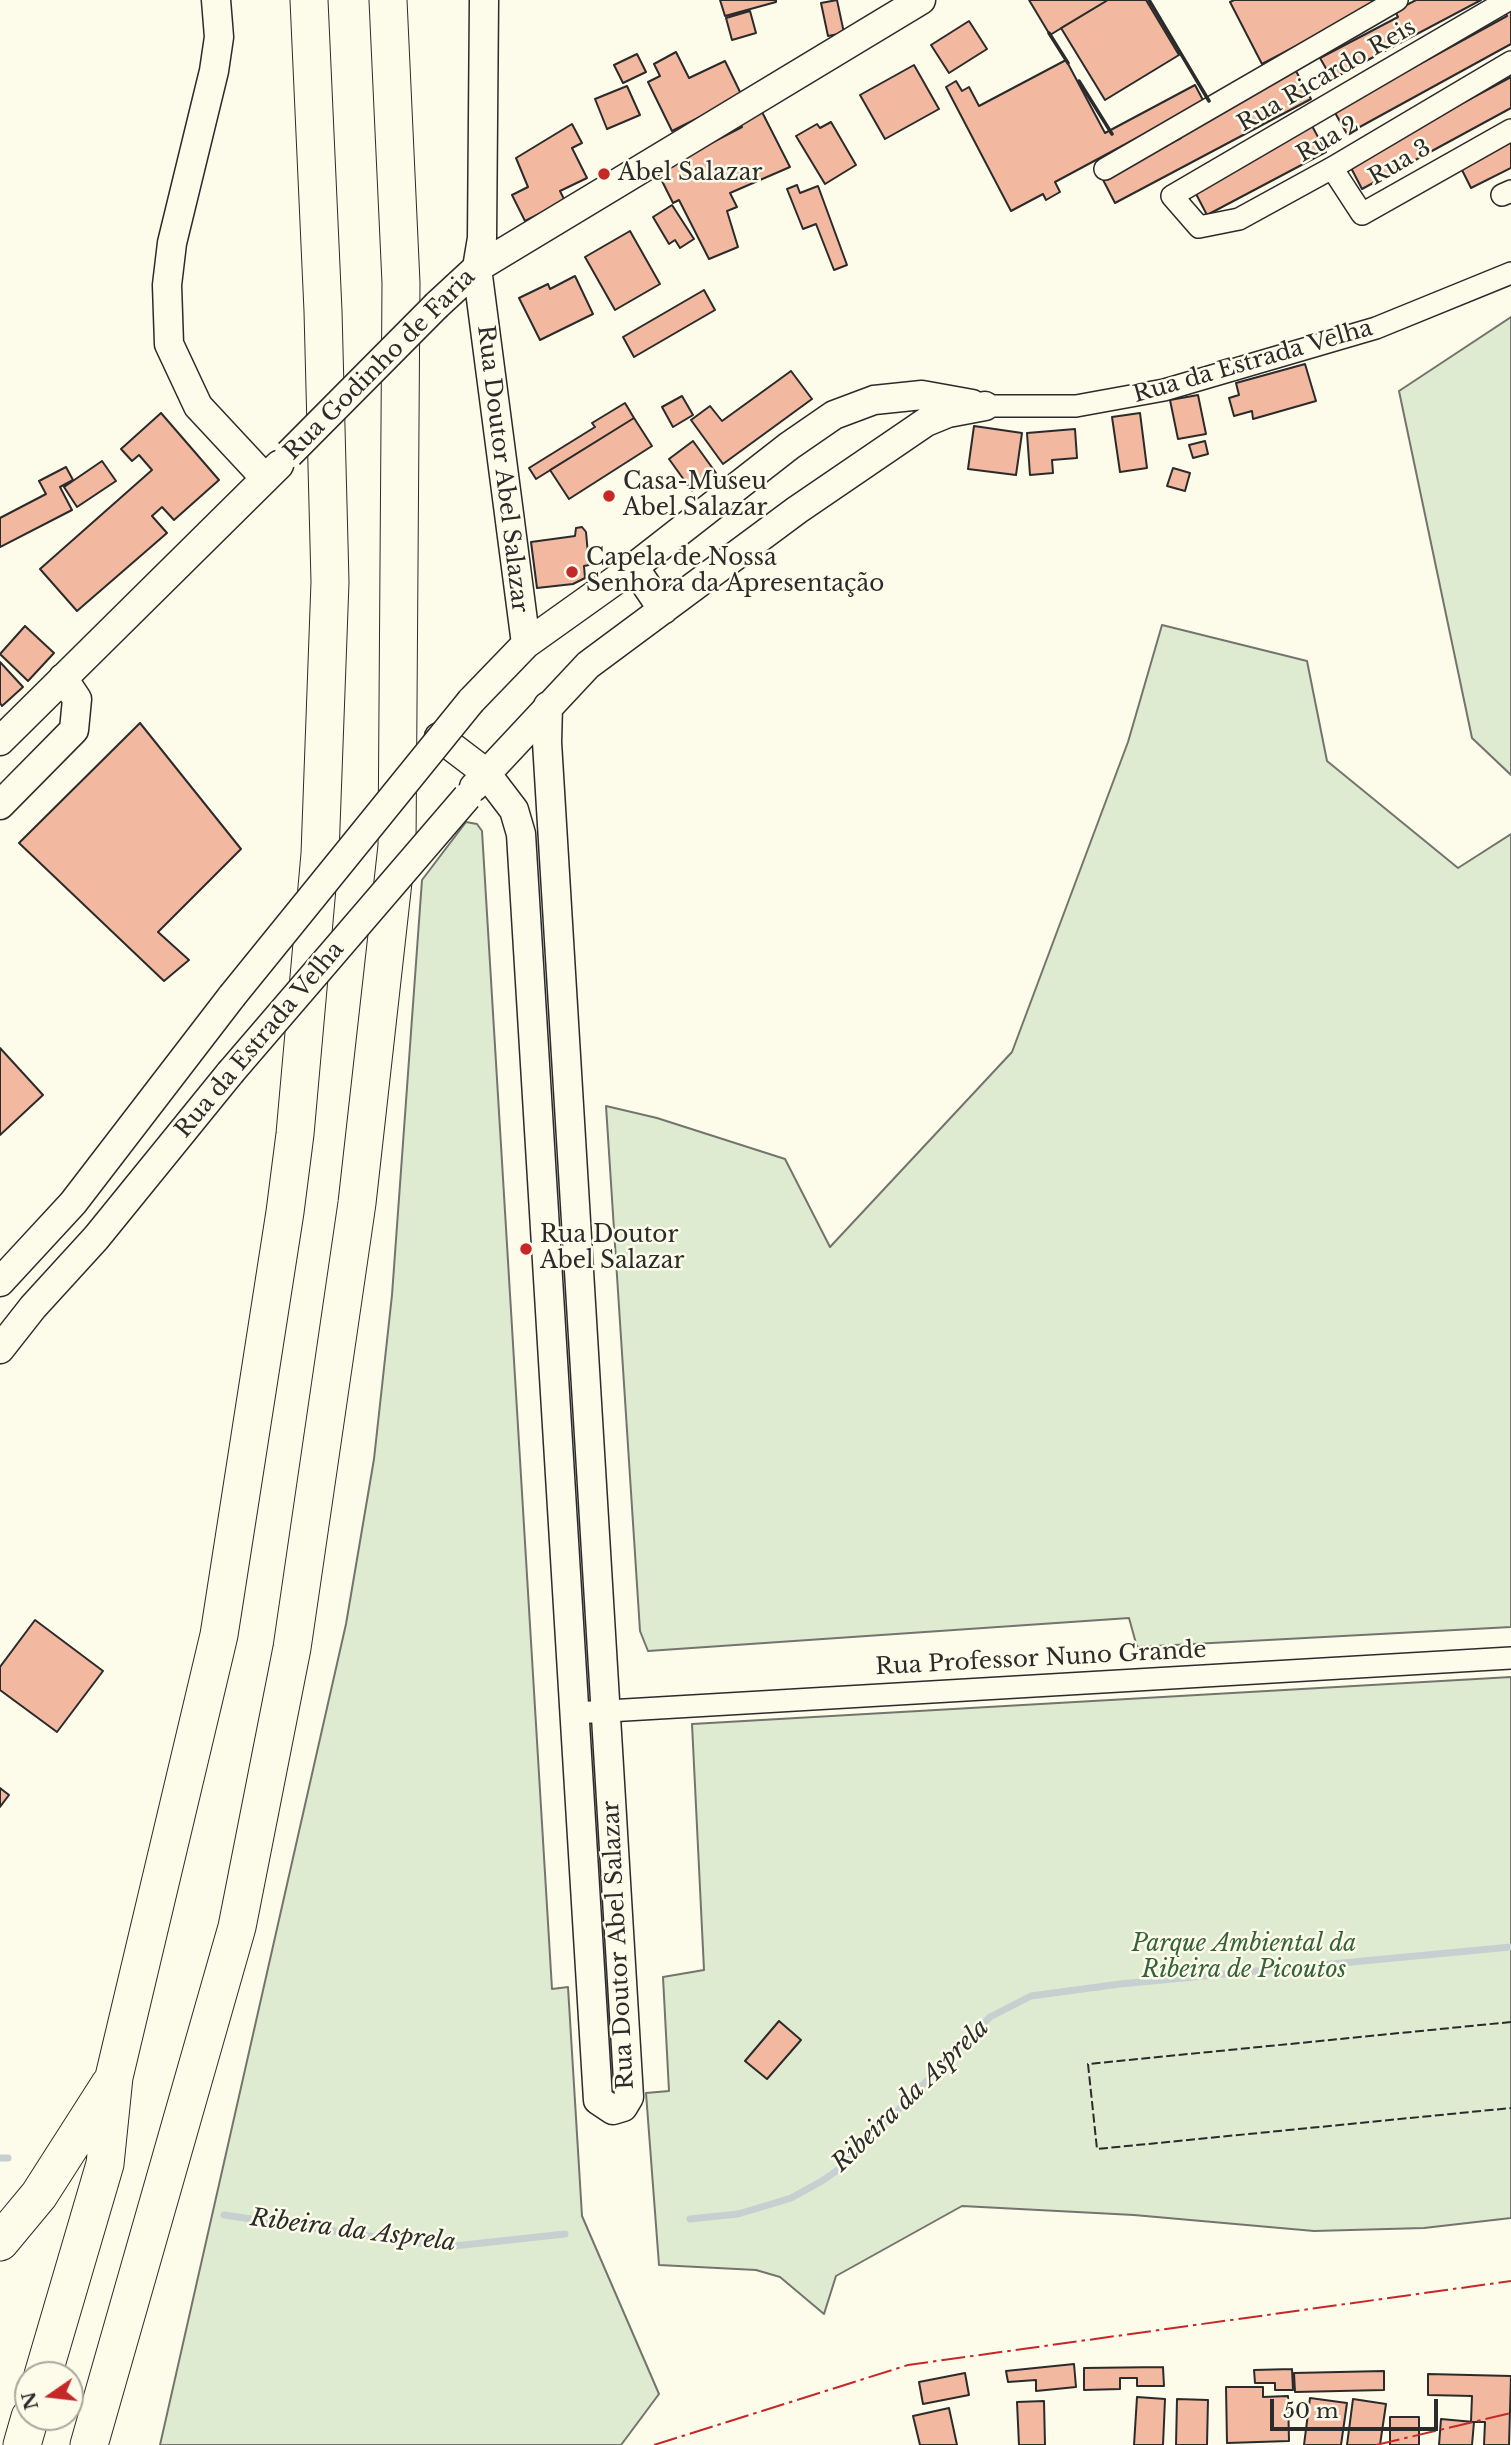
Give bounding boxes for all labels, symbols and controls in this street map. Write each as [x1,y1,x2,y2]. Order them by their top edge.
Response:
street label: Rua Ricardo Reis [1233,14,1421,138]
street label: Rua 2 [1292,111,1364,169]
street label: Rua 3 [1364,134,1436,192]
place label: Abel Salazar [618,160,762,188]
marker: Abel Salazar [596,166,612,182]
street label: Rua Godinho de Faria [279,264,481,466]
street label: Rua da Estrada Velha [1130,315,1376,409]
street label: Rua Doutor Abel Salazar [471,324,533,614]
place label: Casa-Museu Abel Salazar [623,469,767,523]
marker: Casa-Museu Abel Salazar [601,488,617,504]
place label: Capela de Nossa Senhora da Apresentação [586,545,884,599]
marker: Capela de Nossa Senhora da Apresentação [564,564,580,580]
street label: Rua da Estrada Velha [170,936,350,1144]
place label: Rua Doutor Abel Salazar [540,1222,684,1276]
marker: Rua Doutor Abel Salazar [518,1241,534,1257]
street label: Rua Professor Nuno Grande [875,1637,1207,1681]
street label: Rua Doutor Abel Salazar [598,1800,640,2090]
park label: Parque Ambiental da Ribeira de Picoutos [1132,1931,1356,1985]
water label: Ribeira da Asprela [827,2014,995,2178]
water label: Ribeira da Asprela [249,2204,457,2258]
north arrow [14,2361,84,2431]
scale bar [1273,2386,1441,2430]
text: N [17,2389,43,2412]
text: 50 m [1283,2398,1338,2424]

